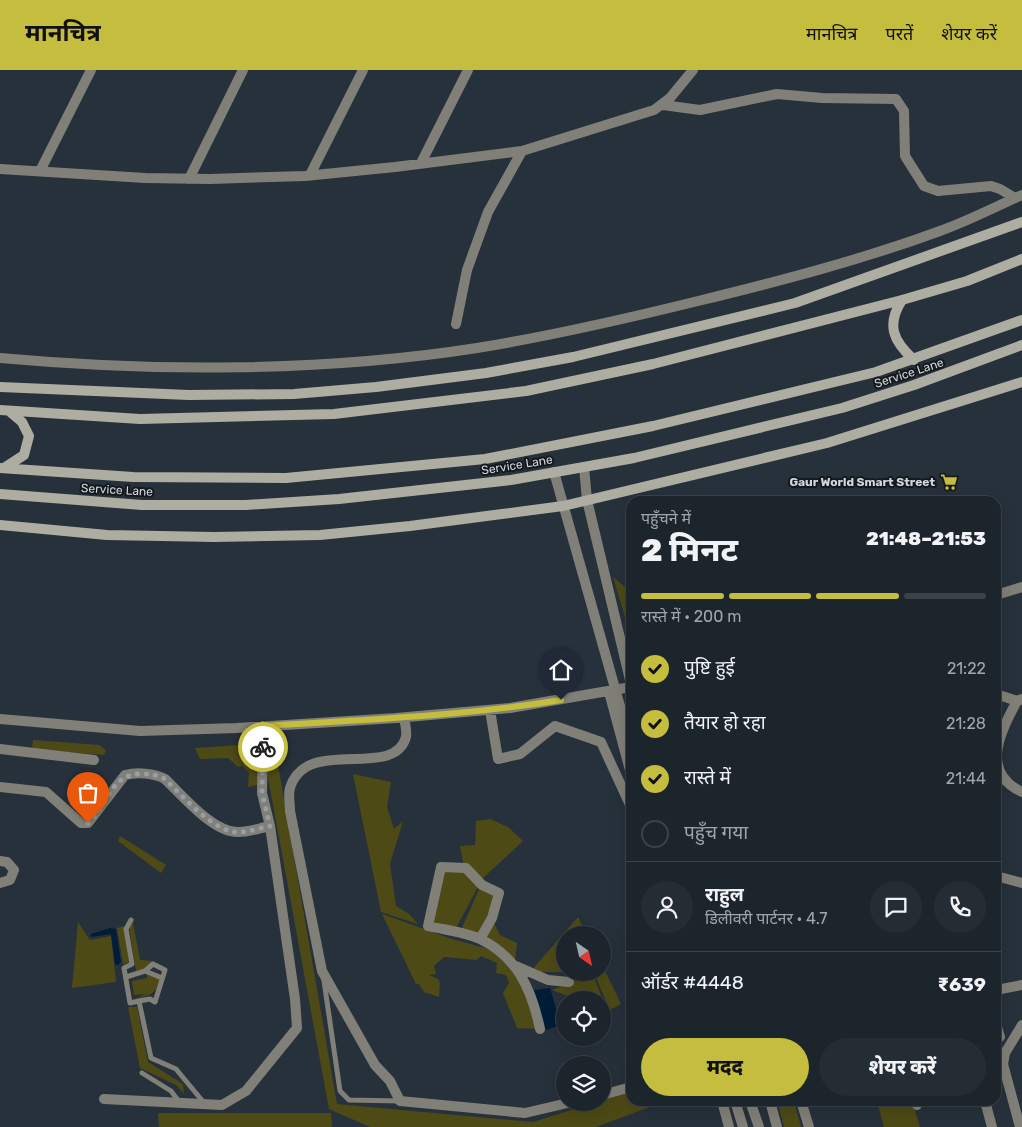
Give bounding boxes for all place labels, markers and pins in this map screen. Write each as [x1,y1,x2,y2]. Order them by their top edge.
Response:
supermarket icon: Gaur World Smart Street [939,472,959,492]
place label: Gaur World Smart Street [789,475,935,489]
pin [540,649,582,700]
pin [67,772,109,823]

